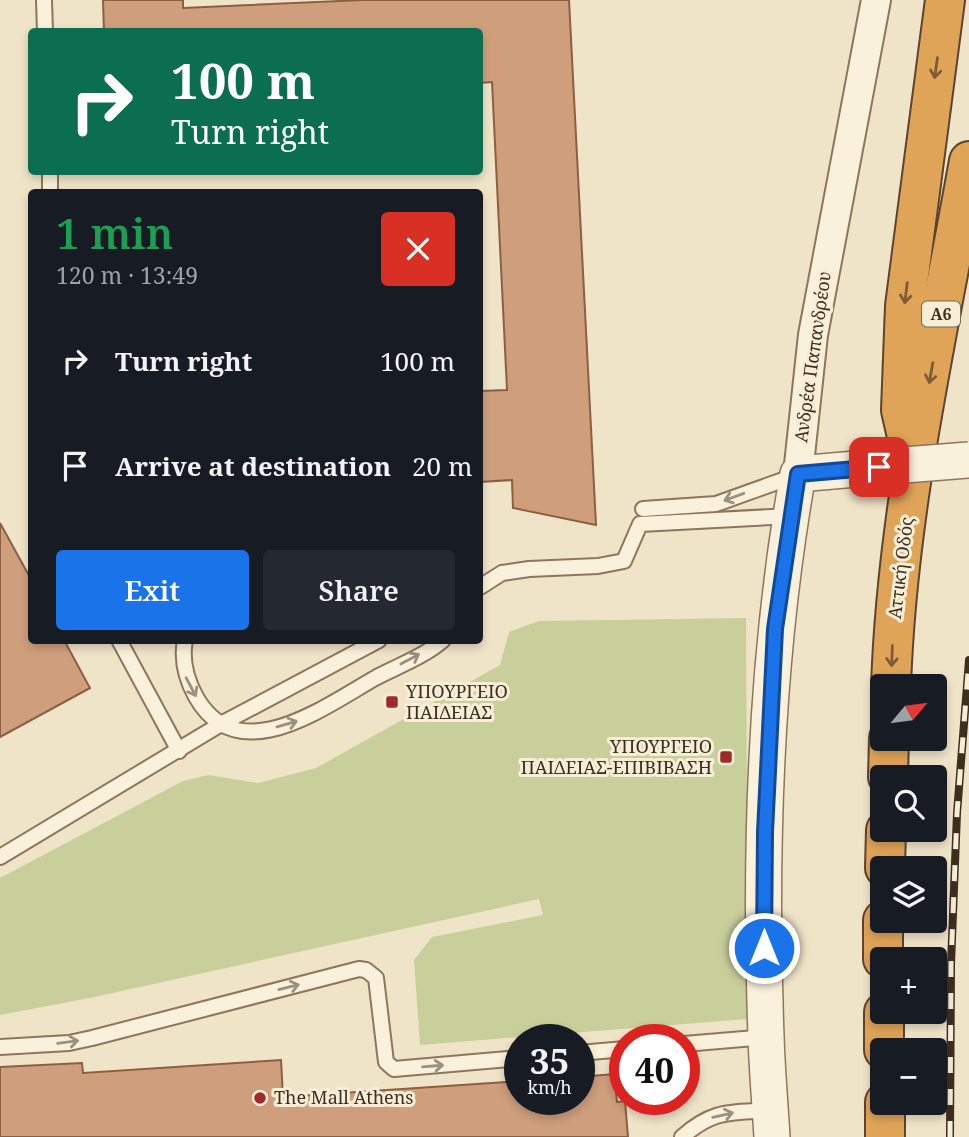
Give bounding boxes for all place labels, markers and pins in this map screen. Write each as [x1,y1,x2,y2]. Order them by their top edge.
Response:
pin [849,437,909,497]
place label: ΥΠΟΥΡΓΕΙΟ ΠΑΙΔΕΙΑΣ [405,679,508,724]
marker: ΥΠΟΥΡΓΕΙΟ ΠΑΙΔΕΙΑΣ [384,694,400,710]
place label: ΥΠΟΥΡΓΕΙΟ ΠΑΙΔΕΙΑΣ-ΕΠΙΒΙΒΑΣΗ [521,734,712,779]
marker: ΥΠΟΥΡΓΕΙΟ ΠΑΙΔΕΙΑΣ-ΕΠΙΒΙΒΑΣΗ [718,749,734,765]
place label: The Mall Athens [274,1085,413,1109]
marker: The Mall Athens [252,1090,268,1106]

